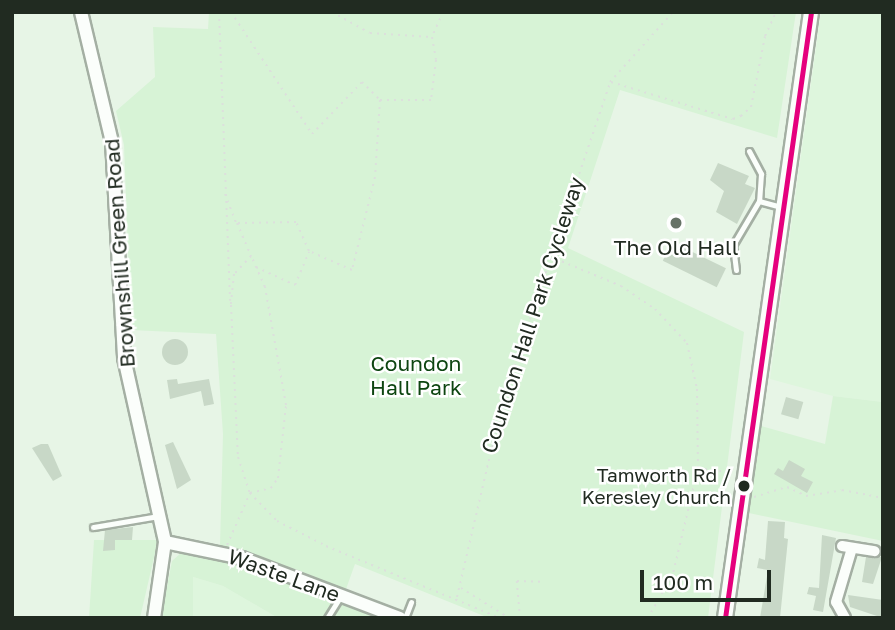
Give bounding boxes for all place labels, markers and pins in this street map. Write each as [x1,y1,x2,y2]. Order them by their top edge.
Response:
marker: The Old Hall [668,215,684,231]
place label: The Old Hall [614,234,738,260]
place label: Tamworth Rd / Keresley Church [582,464,731,508]
marker: Tamworth Rd / Keresley Church [737,479,751,493]

